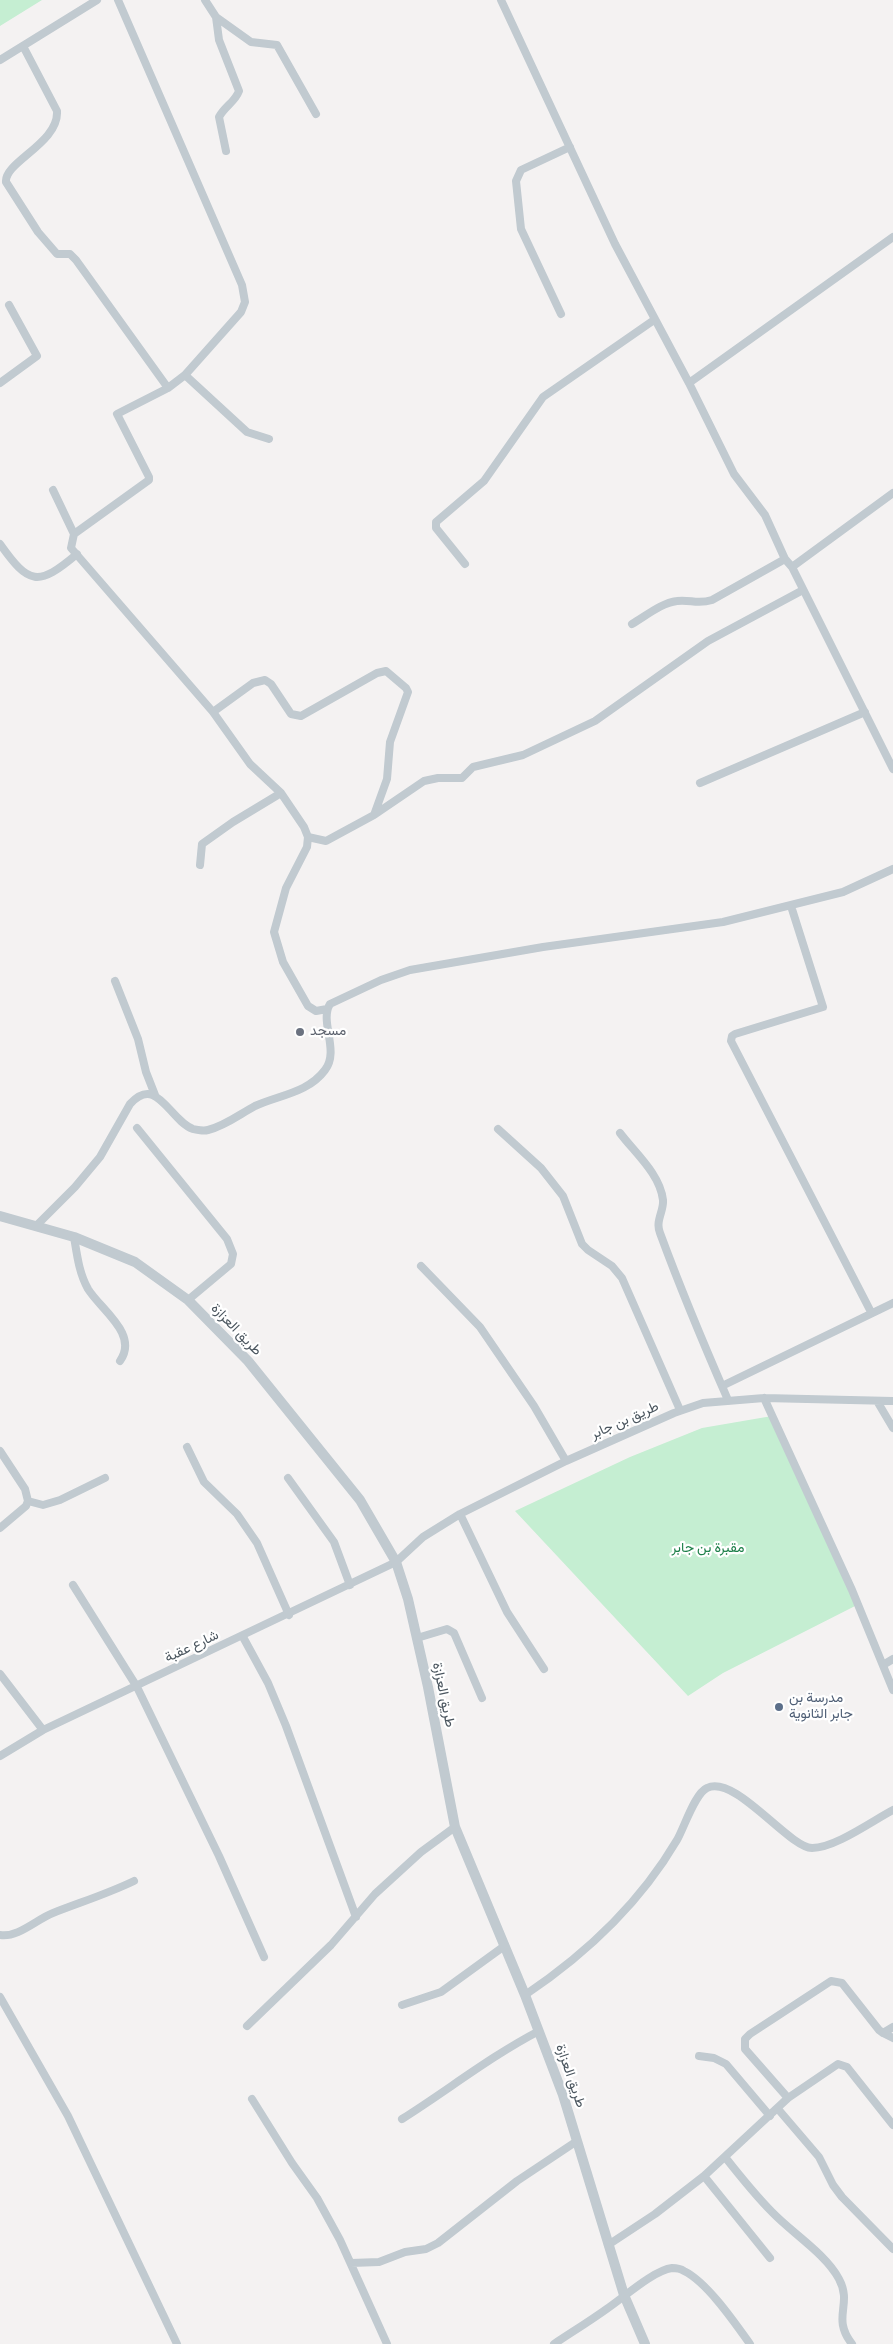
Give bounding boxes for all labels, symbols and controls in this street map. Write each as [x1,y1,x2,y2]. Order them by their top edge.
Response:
place label: مسجد [310,1024,346,1040]
marker: مسجد [294,1026,306,1038]
street label: طريق العزازة [207,1300,265,1360]
street label: طريق بن جابر [588,1399,662,1443]
park label: مقبرة بن جابر [671,1541,745,1557]
street label: شارع عقبة [162,1627,222,1667]
street label: طريق العزازة [428,1661,458,1729]
place label: مدرسة بن جابر الثانوية [789,1691,853,1724]
marker: مدرسة بن جابر الثانوية [773,1701,785,1713]
street label: طريق العزازة [551,2042,589,2110]

